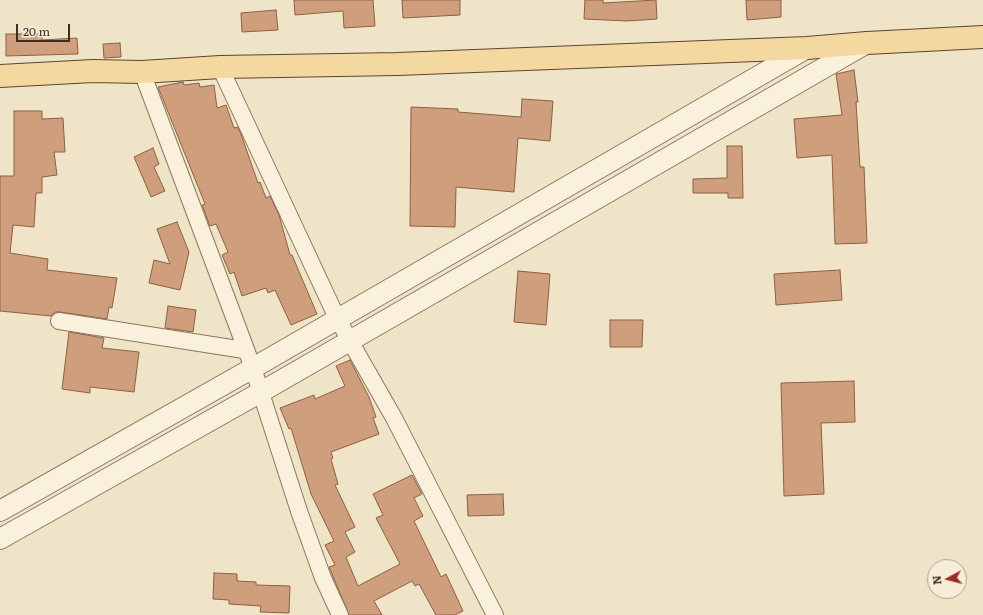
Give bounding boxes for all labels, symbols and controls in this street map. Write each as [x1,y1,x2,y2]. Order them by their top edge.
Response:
scale bar [18,16,72,42]
text: 20 m [23,22,50,40]
north arrow [927,559,967,599]
text: N [928,575,945,586]

